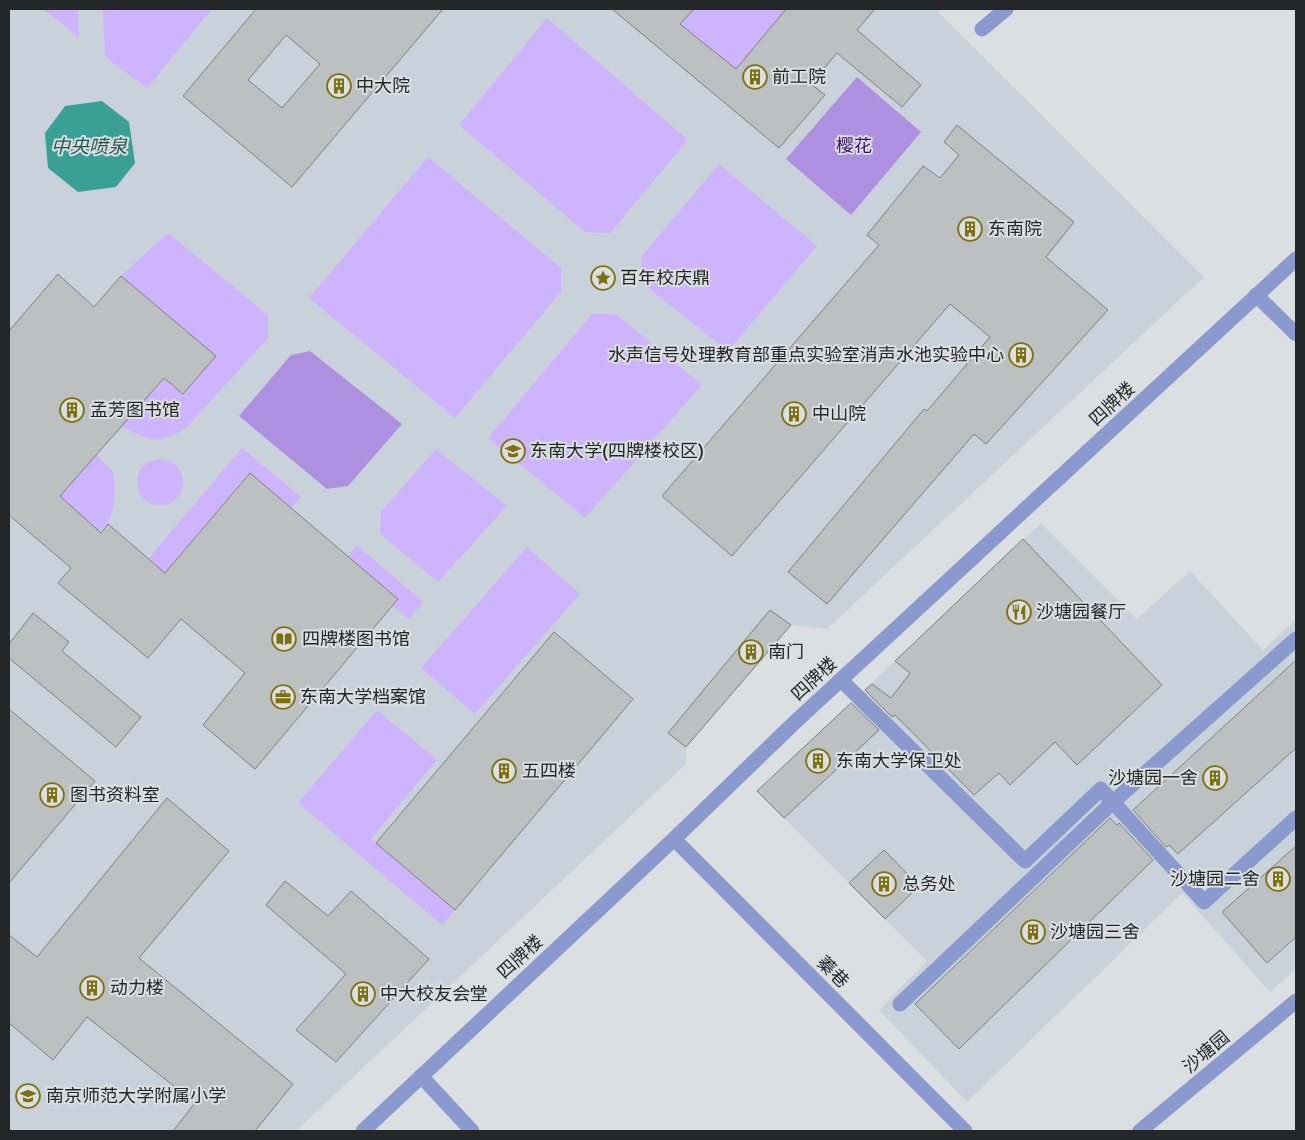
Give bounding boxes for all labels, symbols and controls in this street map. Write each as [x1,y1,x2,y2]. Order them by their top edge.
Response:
building icon: 前工院 [742,64,768,90]
place label: 前工院 [772,66,826,88]
building icon: 中大院 [326,73,352,99]
place label: 中大院 [356,75,410,97]
water label: 中央喷泉 [51,135,128,159]
park label: 樱花 [836,135,872,157]
building icon: 东南院 [957,216,983,242]
place label: 东南院 [988,218,1042,240]
place icon: 百年校庆鼎 [590,265,616,291]
place label: 百年校庆鼎 [620,267,710,289]
building icon: 水声信号处理教育部重点实验室消声水池实验中心 [1008,342,1034,368]
place label: 水声信号处理教育部重点实验室消声水池实验中心 [608,344,1004,366]
street label: 四牌楼 [1085,378,1139,430]
building icon: 孟芳图书馆 [59,397,85,423]
place label: 孟芳图书馆 [90,399,180,421]
building icon: 中山院 [781,401,807,427]
place label: 中山院 [812,403,866,425]
school or university icon: 东南大学(四牌楼校区) [500,438,526,464]
place label: 东南大学(四牌楼校区) [530,440,704,462]
restaurant icon: 沙塘园餐厅 [1006,599,1032,625]
place label: 沙塘园餐厅 [1036,601,1126,623]
library icon: 四牌楼图书馆 [271,626,297,652]
place label: 四牌楼图书馆 [302,628,410,650]
building icon: 南门 [738,639,764,665]
place label: 南门 [768,641,804,663]
street label: 四牌楼 [787,653,841,705]
office icon: 东南大学档案馆 [270,684,296,710]
place label: 东南大学档案馆 [300,686,426,708]
building icon: 东南大学保卫处 [805,748,831,774]
place label: 东南大学保卫处 [836,750,962,772]
building icon: 五四楼 [491,758,517,784]
place label: 五四楼 [522,760,576,782]
building icon: 沙塘园一舍 [1202,765,1228,791]
place label: 沙塘园一舍 [1108,767,1198,789]
building icon: 图书资料室 [39,782,65,808]
place label: 图书资料室 [70,784,160,806]
building icon: 沙塘园二舍 [1265,866,1291,892]
place label: 沙塘园二舍 [1170,868,1260,890]
building icon: 总务处 [871,871,897,897]
place label: 总务处 [902,873,956,895]
building icon: 沙塘园三舍 [1020,919,1046,945]
place label: 沙塘园三舍 [1050,921,1140,943]
street label: 四牌楼 [493,931,547,983]
street label: 蓁巷 [812,951,854,993]
building icon: 动力楼 [79,975,105,1001]
place label: 动力楼 [110,977,164,999]
building icon: 中大校友会堂 [350,981,376,1007]
place label: 中大校友会堂 [380,983,488,1005]
street label: 沙塘园 [1178,1026,1234,1078]
school or university icon: 南京师范大学附属小学 [15,1083,41,1109]
place label: 南京师范大学附属小学 [46,1085,226,1107]

